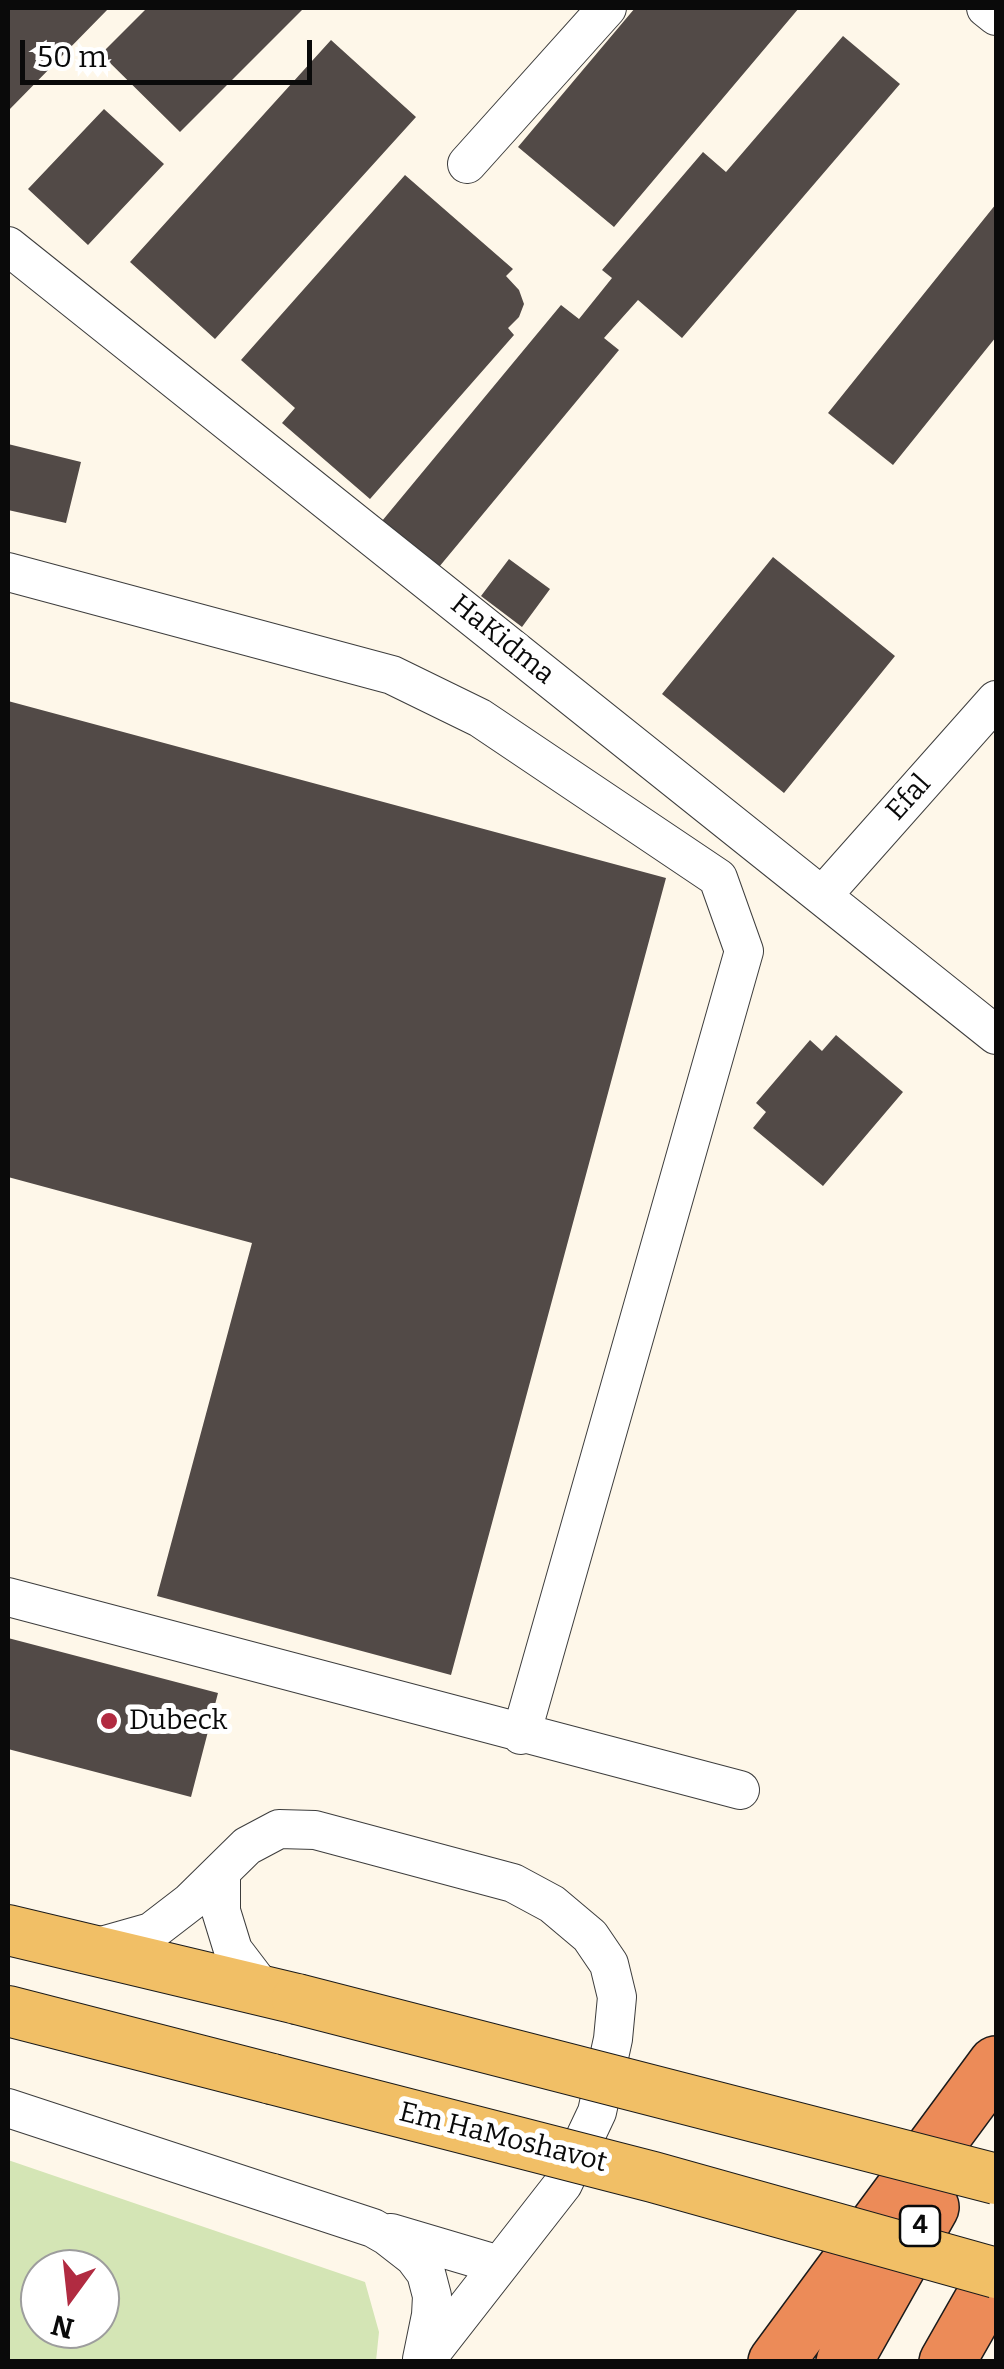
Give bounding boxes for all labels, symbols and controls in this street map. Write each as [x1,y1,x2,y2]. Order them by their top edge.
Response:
scale bar [25,20,318,82]
text: 50 m [37,39,107,75]
street label: HaKidma [443,588,561,692]
street label: Efal [880,768,938,828]
place label: Dubeck [129,1704,227,1738]
marker: Dubeck [98,1710,120,1732]
street label: Em HaMoshavot [396,2096,610,2180]
road number: 4 [900,2206,940,2246]
north arrow [20,2249,120,2349]
text: N [48,2308,77,2345]

